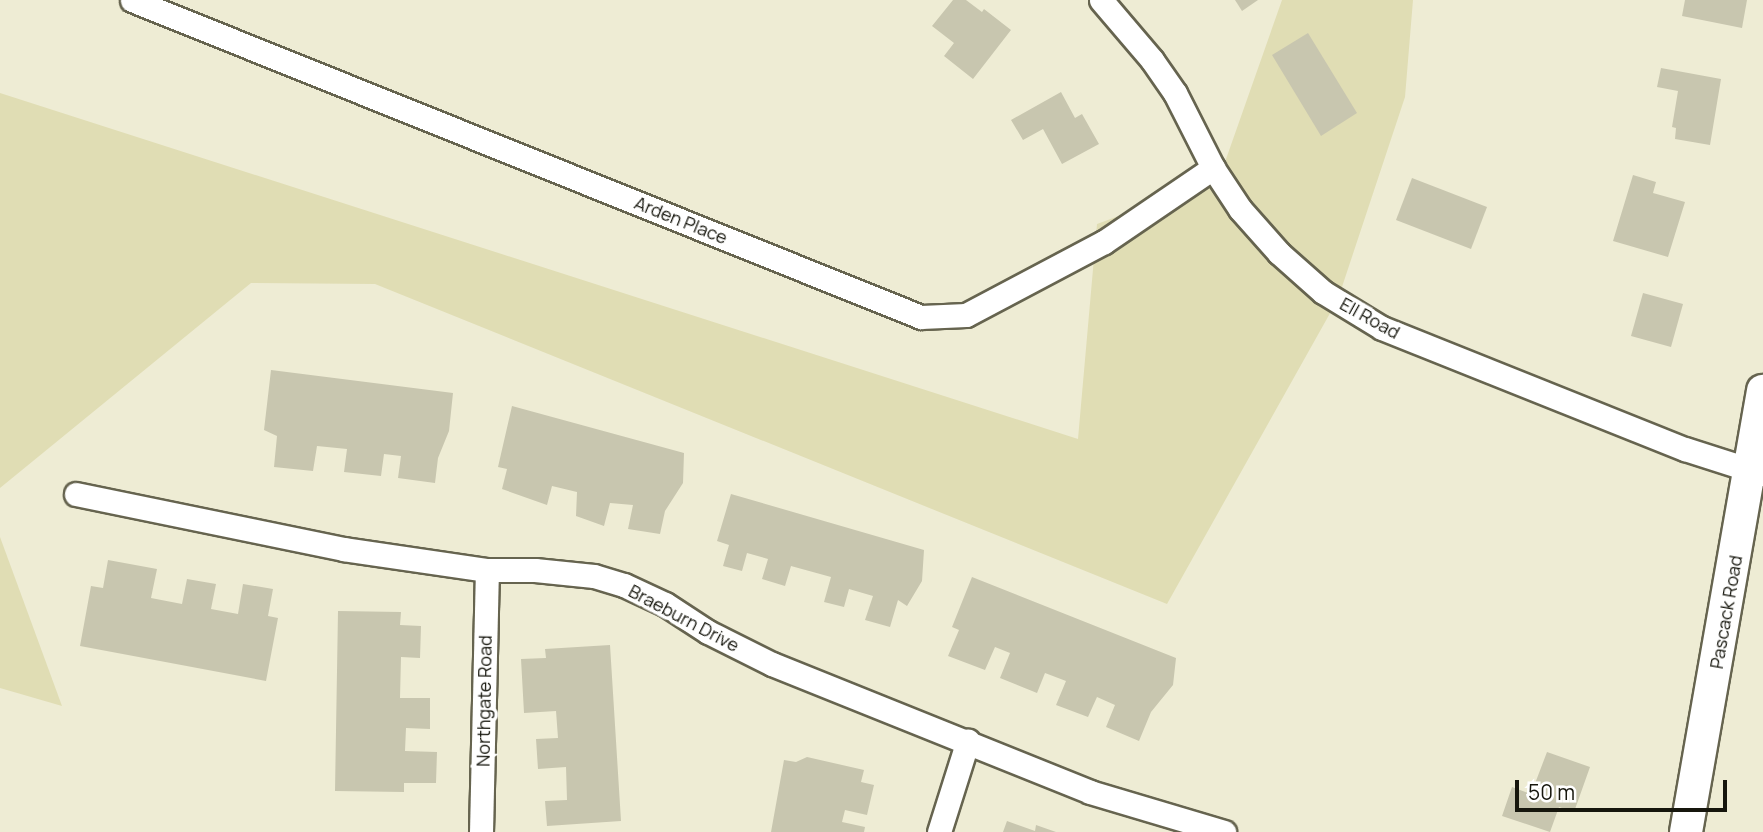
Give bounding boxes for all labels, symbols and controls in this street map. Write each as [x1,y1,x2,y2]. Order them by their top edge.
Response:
street label: Arden Place [631,192,731,248]
street label: Ell Road [1336,293,1404,343]
street label: Pascack Road [1705,554,1747,670]
street label: Braeburn Drive [625,580,743,656]
street label: Northgate Road [472,635,496,767]
scale bar [1518,766,1730,810]
text: 50 m [1528,778,1575,806]

